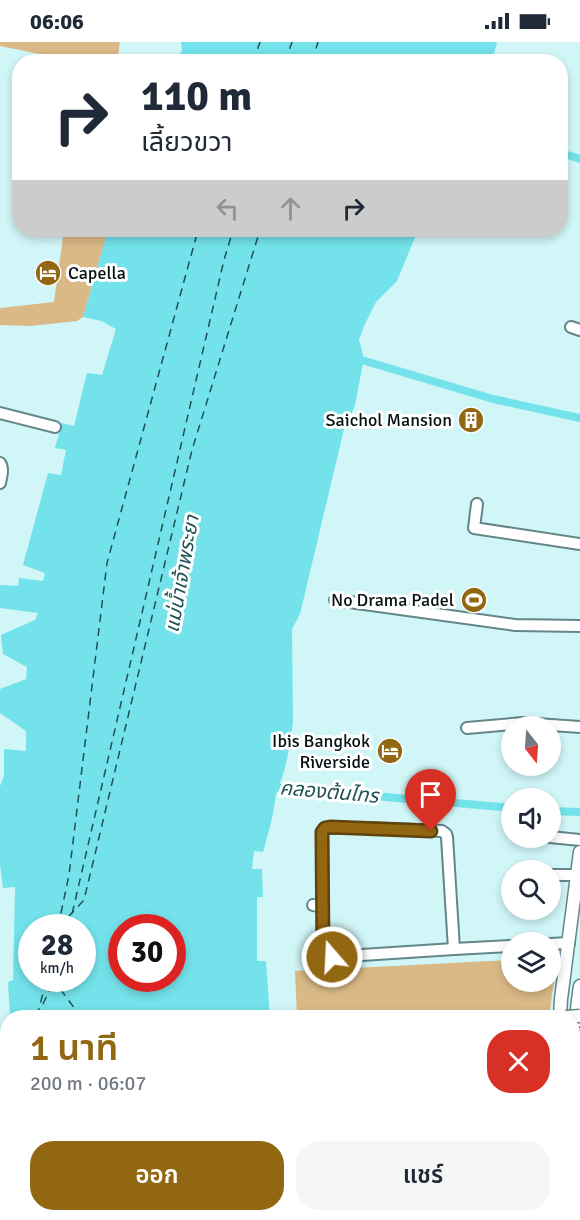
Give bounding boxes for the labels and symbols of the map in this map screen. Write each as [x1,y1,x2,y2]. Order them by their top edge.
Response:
hotel icon: Capella [33,258,63,288]
place label: Capella [68,262,126,284]
building icon: Saichol Mansion [456,405,486,435]
place label: Saichol Mansion [326,409,452,431]
water label: แม่น้ำเจ้าพระยา [157,512,205,635]
sports icon: No Drama Padel [459,585,489,615]
place label: No Drama Padel [331,589,454,611]
north arrow [501,716,561,776]
place label: Ibis Bangkok Riverside [272,730,370,773]
hotel icon: Ibis Bangkok Riverside [375,736,405,766]
pin [405,769,456,831]
water label: คลองต้นไทร [279,775,381,809]
speed limit sign: 30 [108,914,186,992]
position arrow [300,925,364,989]

